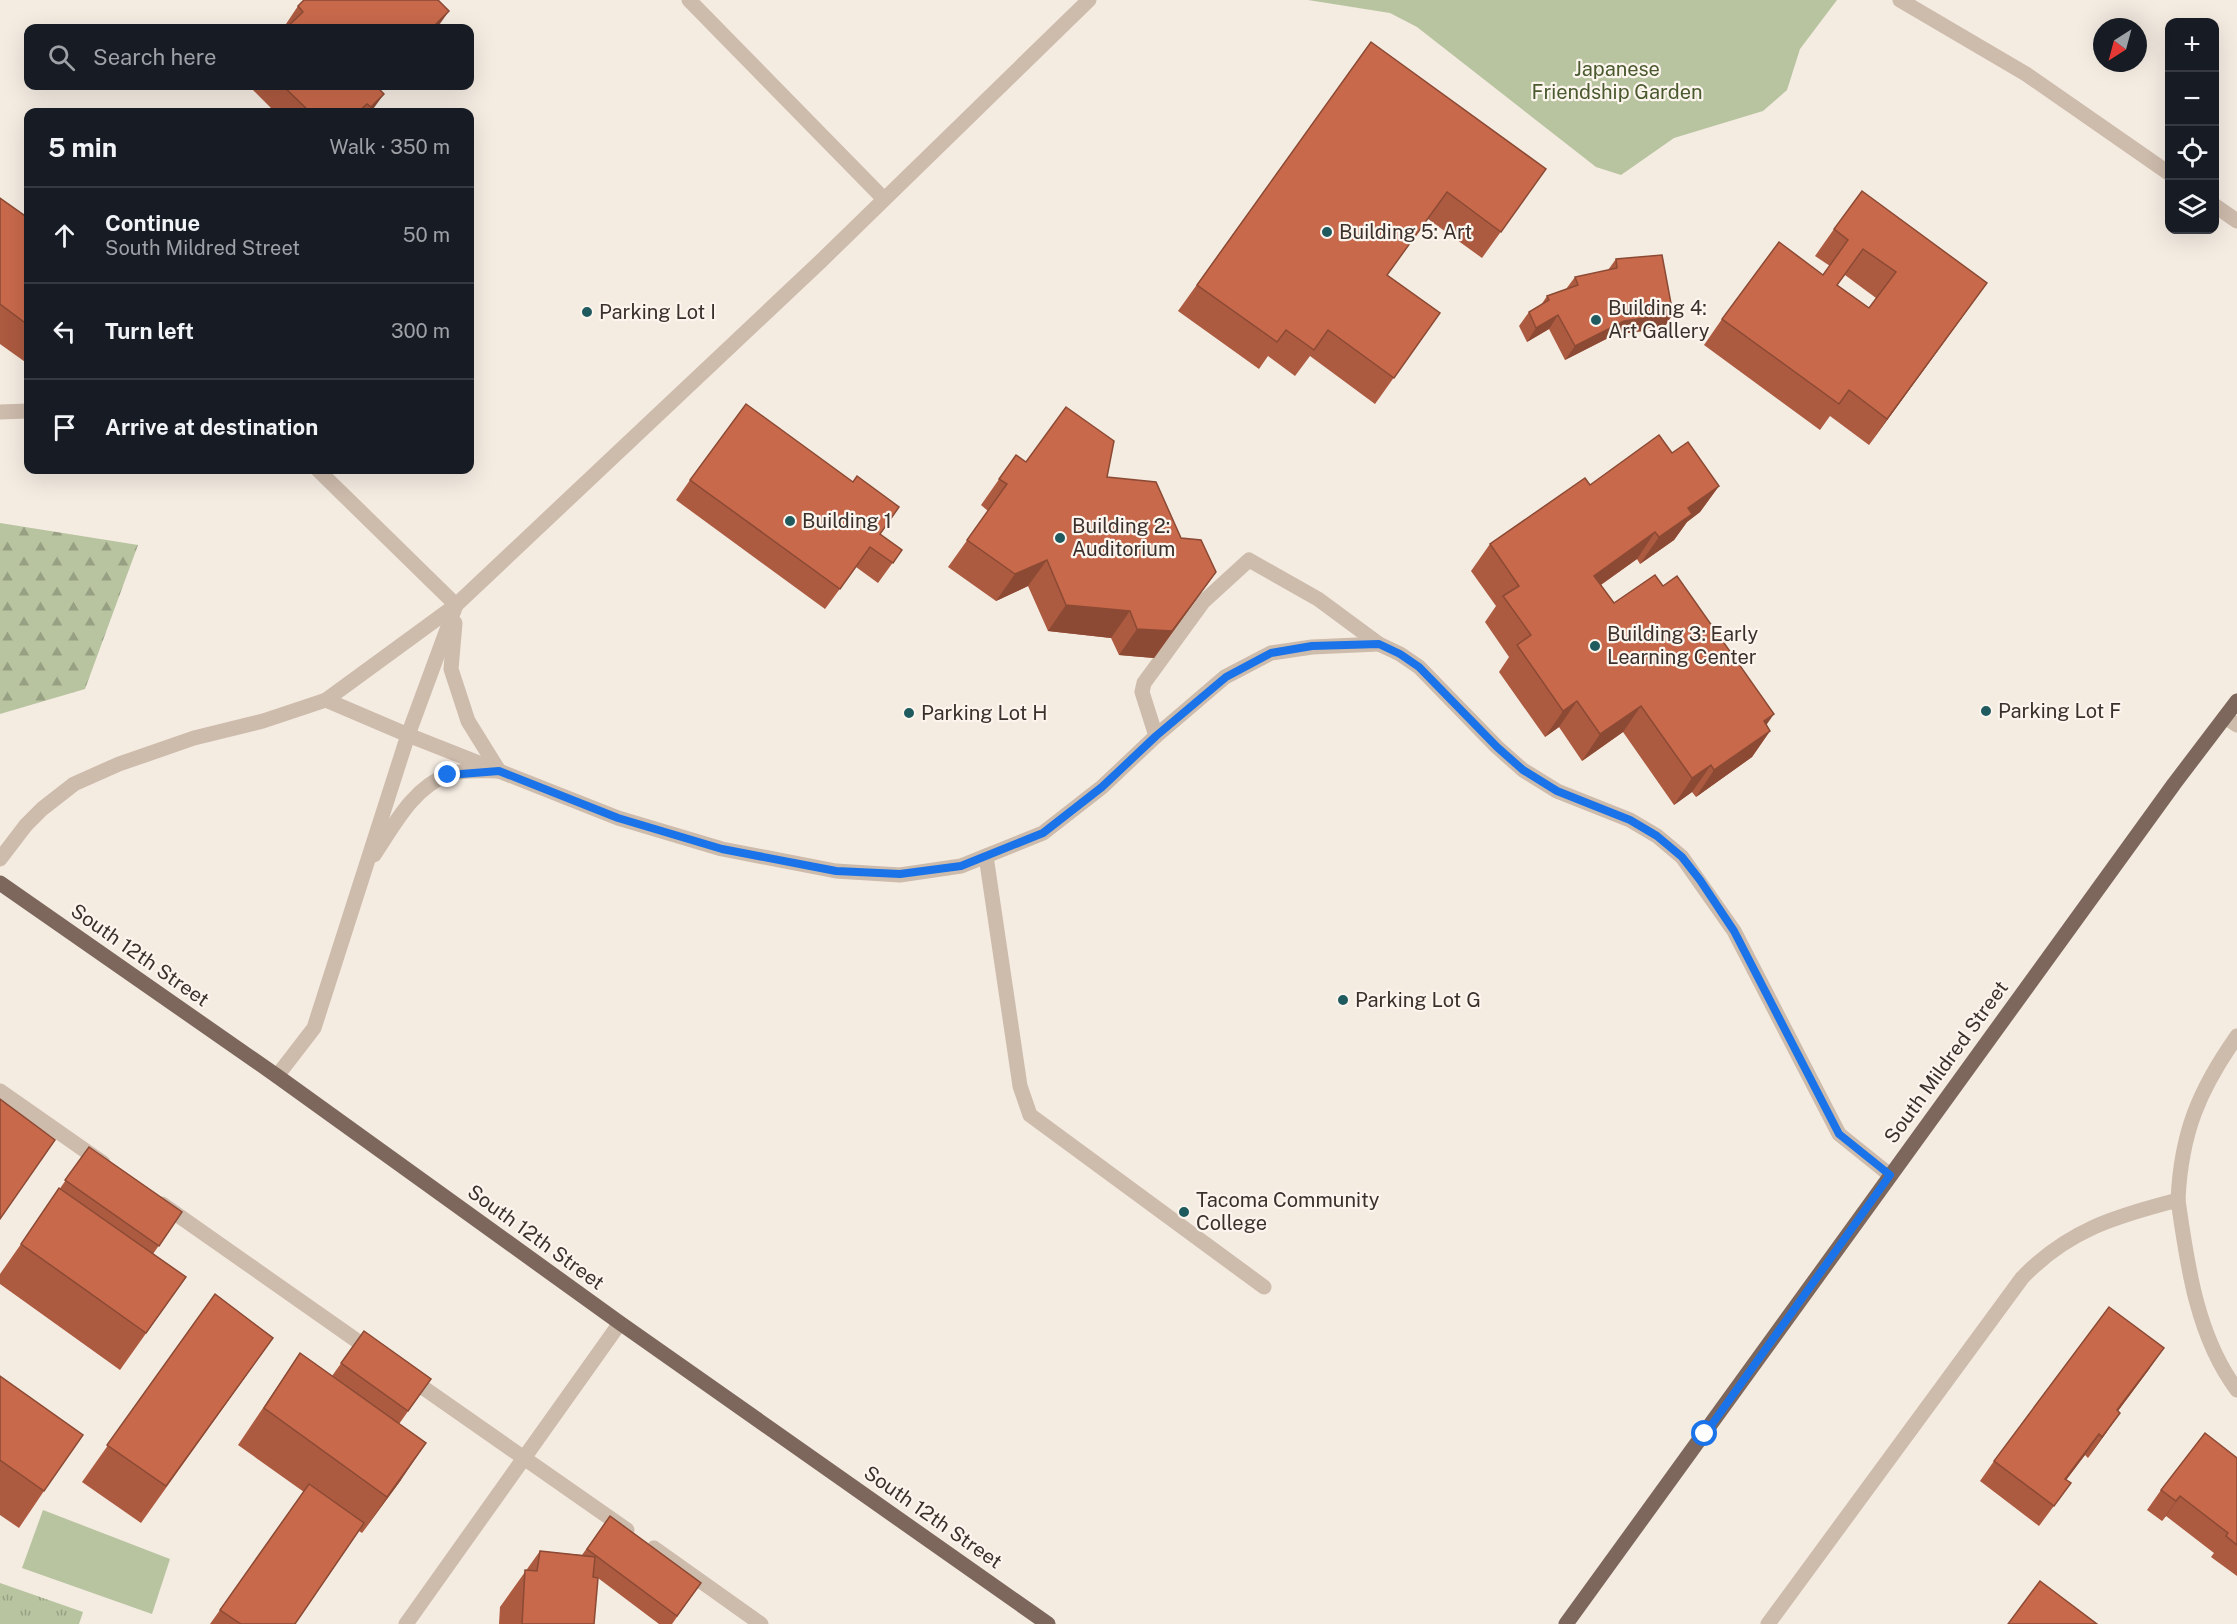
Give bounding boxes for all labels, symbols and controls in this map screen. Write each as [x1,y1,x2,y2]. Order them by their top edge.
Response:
north arrow [2093,18,2147,72]
map controls [2165,18,2219,234]
button: + [2165,18,2219,72]
search box [24,24,474,90]
icon: search [45,41,78,74]
text: Search here [93,44,217,70]
park label: Japanese Friendship Garden [1532,57,1703,104]
button: − [2165,72,2219,126]
button: locate [2165,126,2219,180]
text: 5 min [48,132,117,163]
text: Walk · 350 m [330,135,450,159]
button: layers [2165,180,2219,234]
text: Continue [105,210,200,236]
icon: ahead [48,219,81,252]
place label: Building 5: Art [1339,220,1472,244]
text: 50 m [403,223,450,247]
marker: Building 5: Art [1320,225,1334,239]
text: South Mildred Street [105,236,300,260]
place label: Building 4: Art Gallery [1608,296,1710,343]
place label: Parking Lot I [599,300,716,324]
marker: Parking Lot I [580,305,594,319]
marker: Building 4: Art Gallery [1589,313,1603,327]
icon: left [48,315,81,348]
text: Turn left [105,318,194,344]
text: 300 m [391,319,450,343]
icon: arrive [48,411,81,444]
text: Arrive at destination [105,414,318,440]
place label: Building 1 [802,509,892,533]
marker: Building 1 [783,514,797,528]
place label: Building 2: Auditorium [1072,514,1175,561]
marker: Building 2: Auditorium [1053,531,1067,545]
place label: Building 3: Early Learning Center [1607,622,1758,669]
marker: Building 3: Early Learning Center [1588,639,1602,653]
place label: Parking Lot F [1998,699,2121,723]
place label: Parking Lot H [921,701,1048,725]
marker: Parking Lot F [1979,704,1993,718]
marker: Parking Lot H [902,706,916,720]
route end [434,761,460,787]
street label: South 12th Street [66,898,214,1012]
street label: South Mildred Street [1879,976,2013,1148]
place label: Parking Lot G [1355,988,1481,1012]
marker: Parking Lot G [1336,993,1350,1007]
street label: South 12th Street [463,1179,609,1295]
place label: Tacoma Community College [1196,1188,1380,1235]
marker: Tacoma Community College [1177,1205,1191,1219]
route start [1691,1420,1717,1446]
street label: South 12th Street [859,1460,1007,1574]

